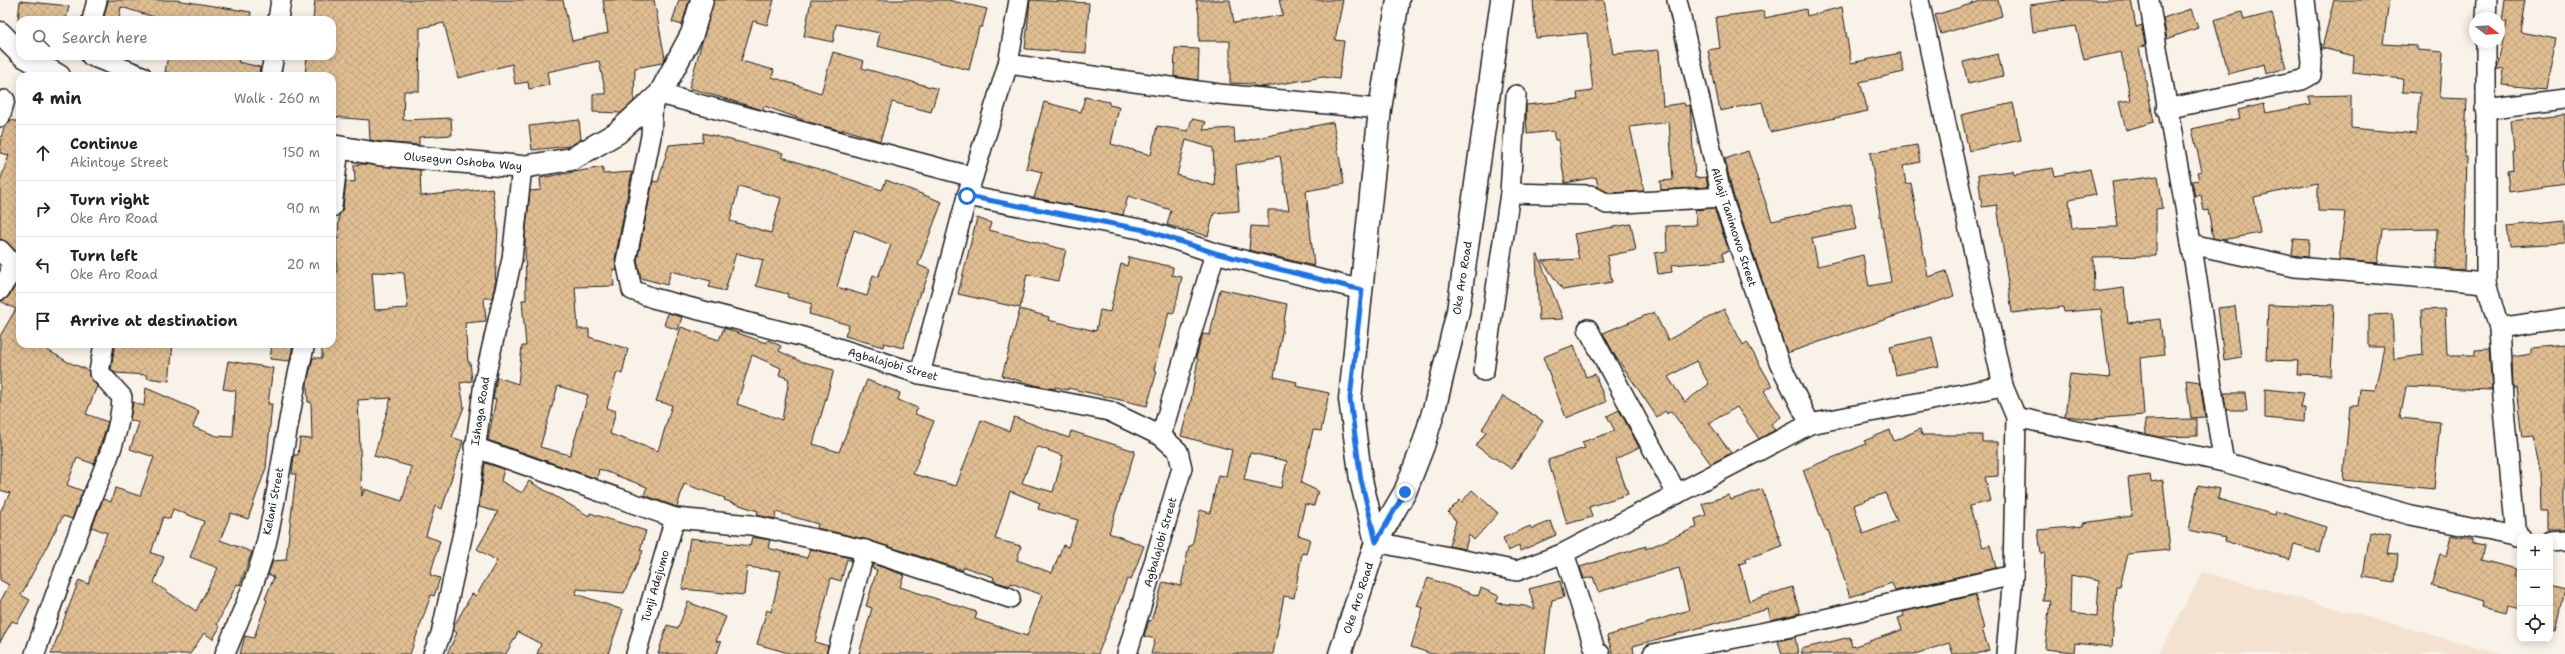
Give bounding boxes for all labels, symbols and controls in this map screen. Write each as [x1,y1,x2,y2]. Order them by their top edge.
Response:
north arrow [2469,12,2505,48]
search box [16,16,336,60]
icon: search [30,27,52,49]
text: Search here [62,28,148,48]
text: 4 min [32,87,82,109]
text: Walk · 260 m [234,90,320,107]
text: Continue [70,134,138,154]
icon: ahead [32,142,54,164]
text: 150 m [282,144,320,161]
street label: Olusegun Oshoba Way [403,149,523,174]
text: Akintoye Street [70,154,168,171]
street label: Alhaji Tanimowo Street [1707,166,1760,289]
route start [958,187,976,205]
text: Turn right [70,190,150,210]
icon: right [32,198,54,220]
text: 90 m [286,200,320,217]
text: Oke Aro Road [70,210,158,227]
street label: Oke Aro Road [1449,240,1476,316]
text: Turn left [70,246,138,266]
icon: left [32,254,54,276]
text: 20 m [287,256,320,273]
text: Oke Aro Road [70,266,158,283]
icon: arrive [32,310,54,332]
text: Arrive at destination [70,311,238,331]
street label: Agbalajobi Street [846,344,940,385]
street label: Ishaga Road [468,376,493,447]
street label: Kelani Street [260,466,287,536]
route end [1396,483,1414,501]
street label: Agbalajobi Street [1140,495,1181,589]
map controls [2517,534,2553,642]
button: + [2517,534,2553,570]
street label: Tunji Adejumo [638,548,673,624]
street label: Oke Aro Road [1340,560,1377,636]
button: − [2517,570,2553,606]
button: locate [2517,606,2553,642]

